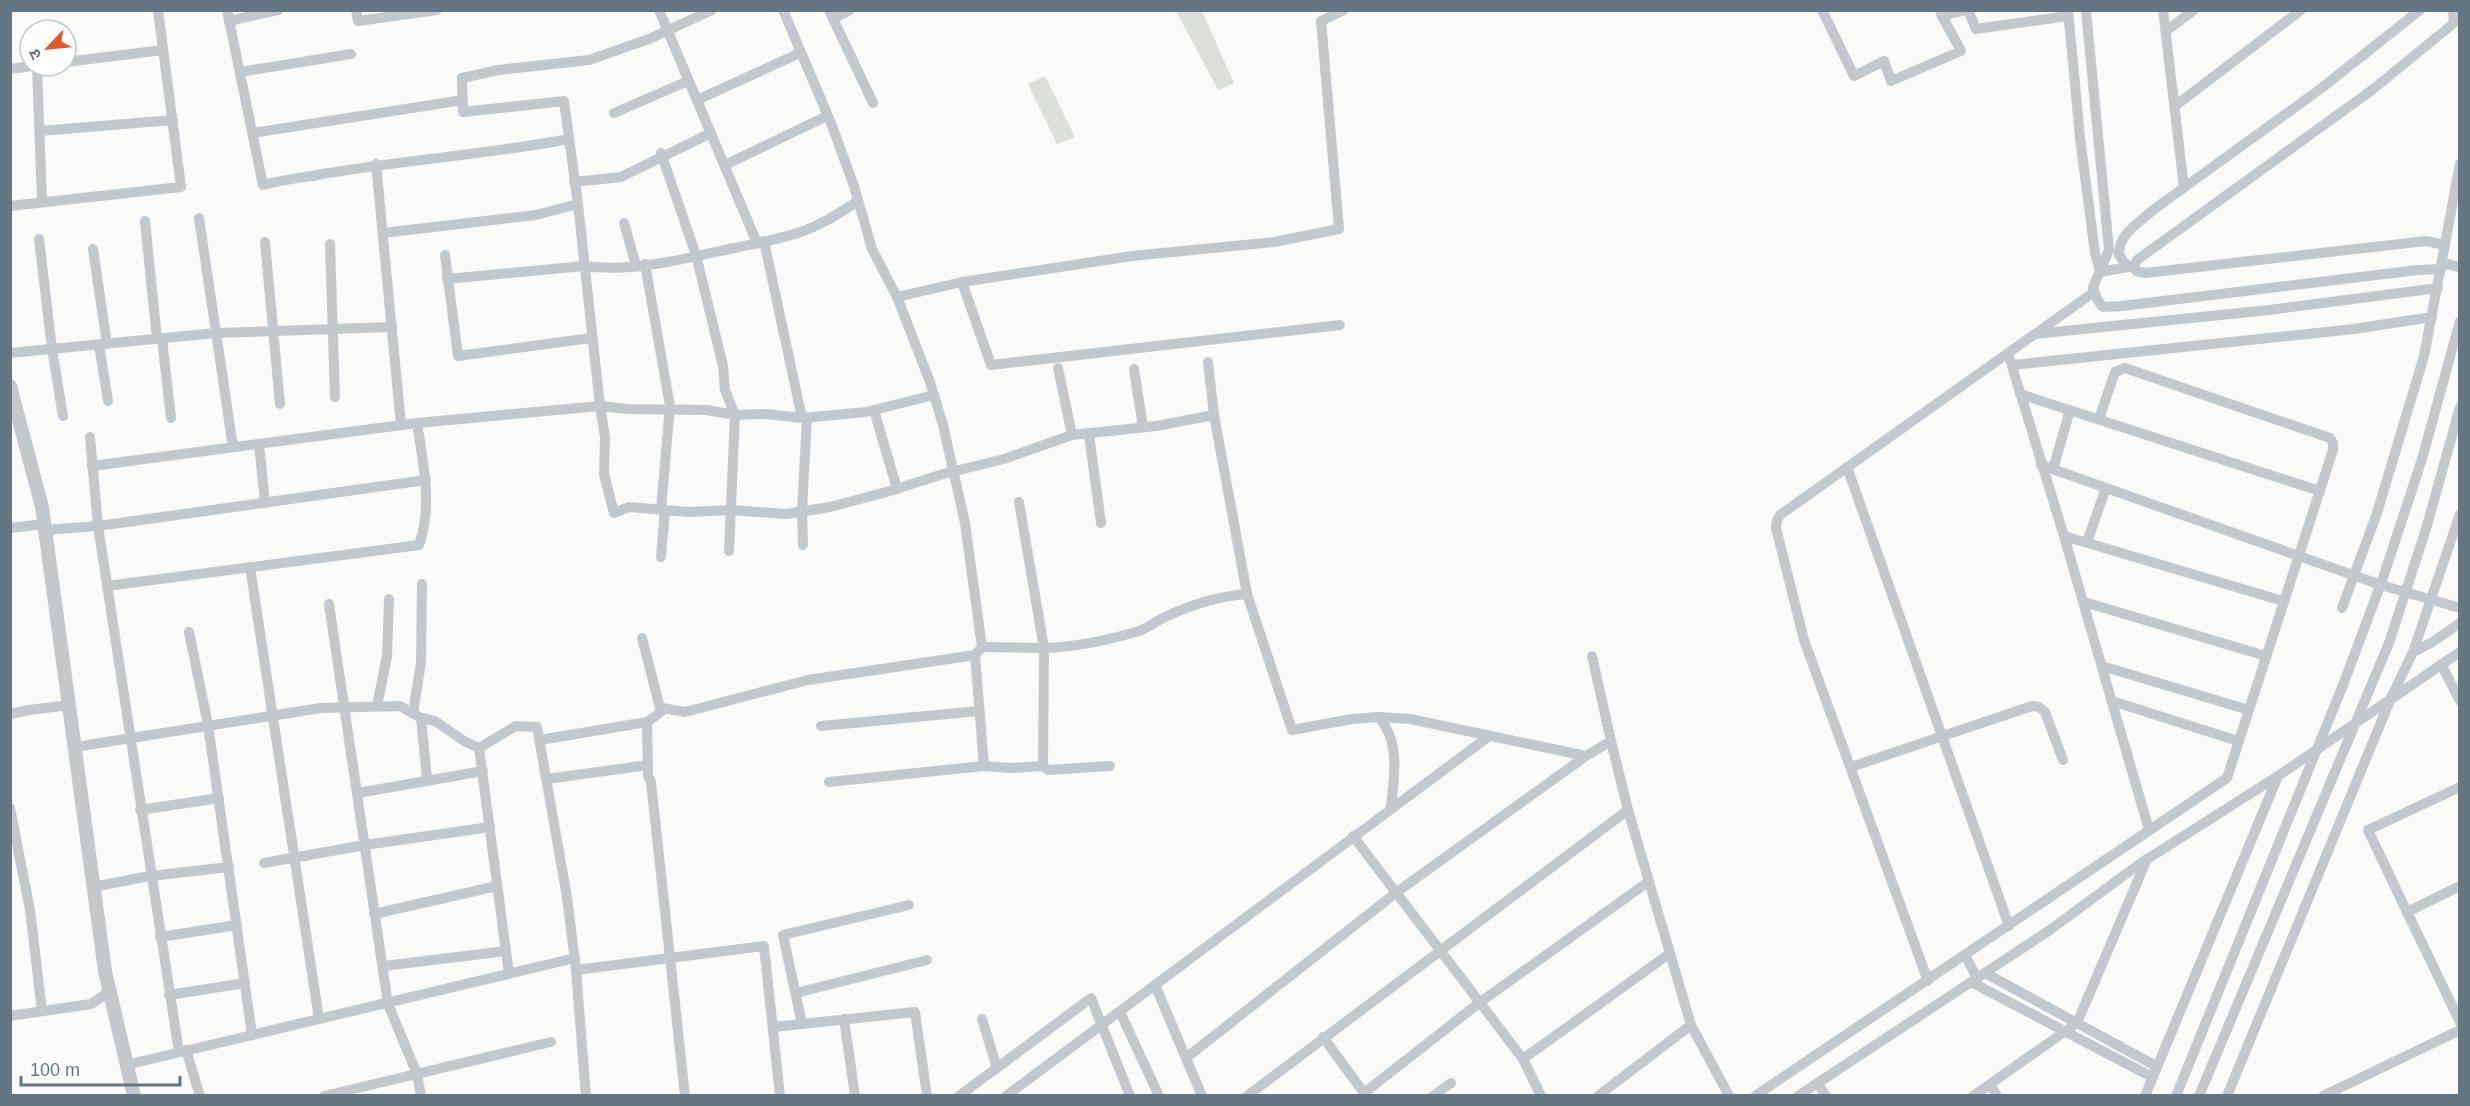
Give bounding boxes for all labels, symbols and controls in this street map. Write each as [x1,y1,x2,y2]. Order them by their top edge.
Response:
north arrow [18,18,78,78]
text: उ [25,46,45,62]
scale bar [21,1049,180,1087]
text: 100 m [30,1060,80,1080]

